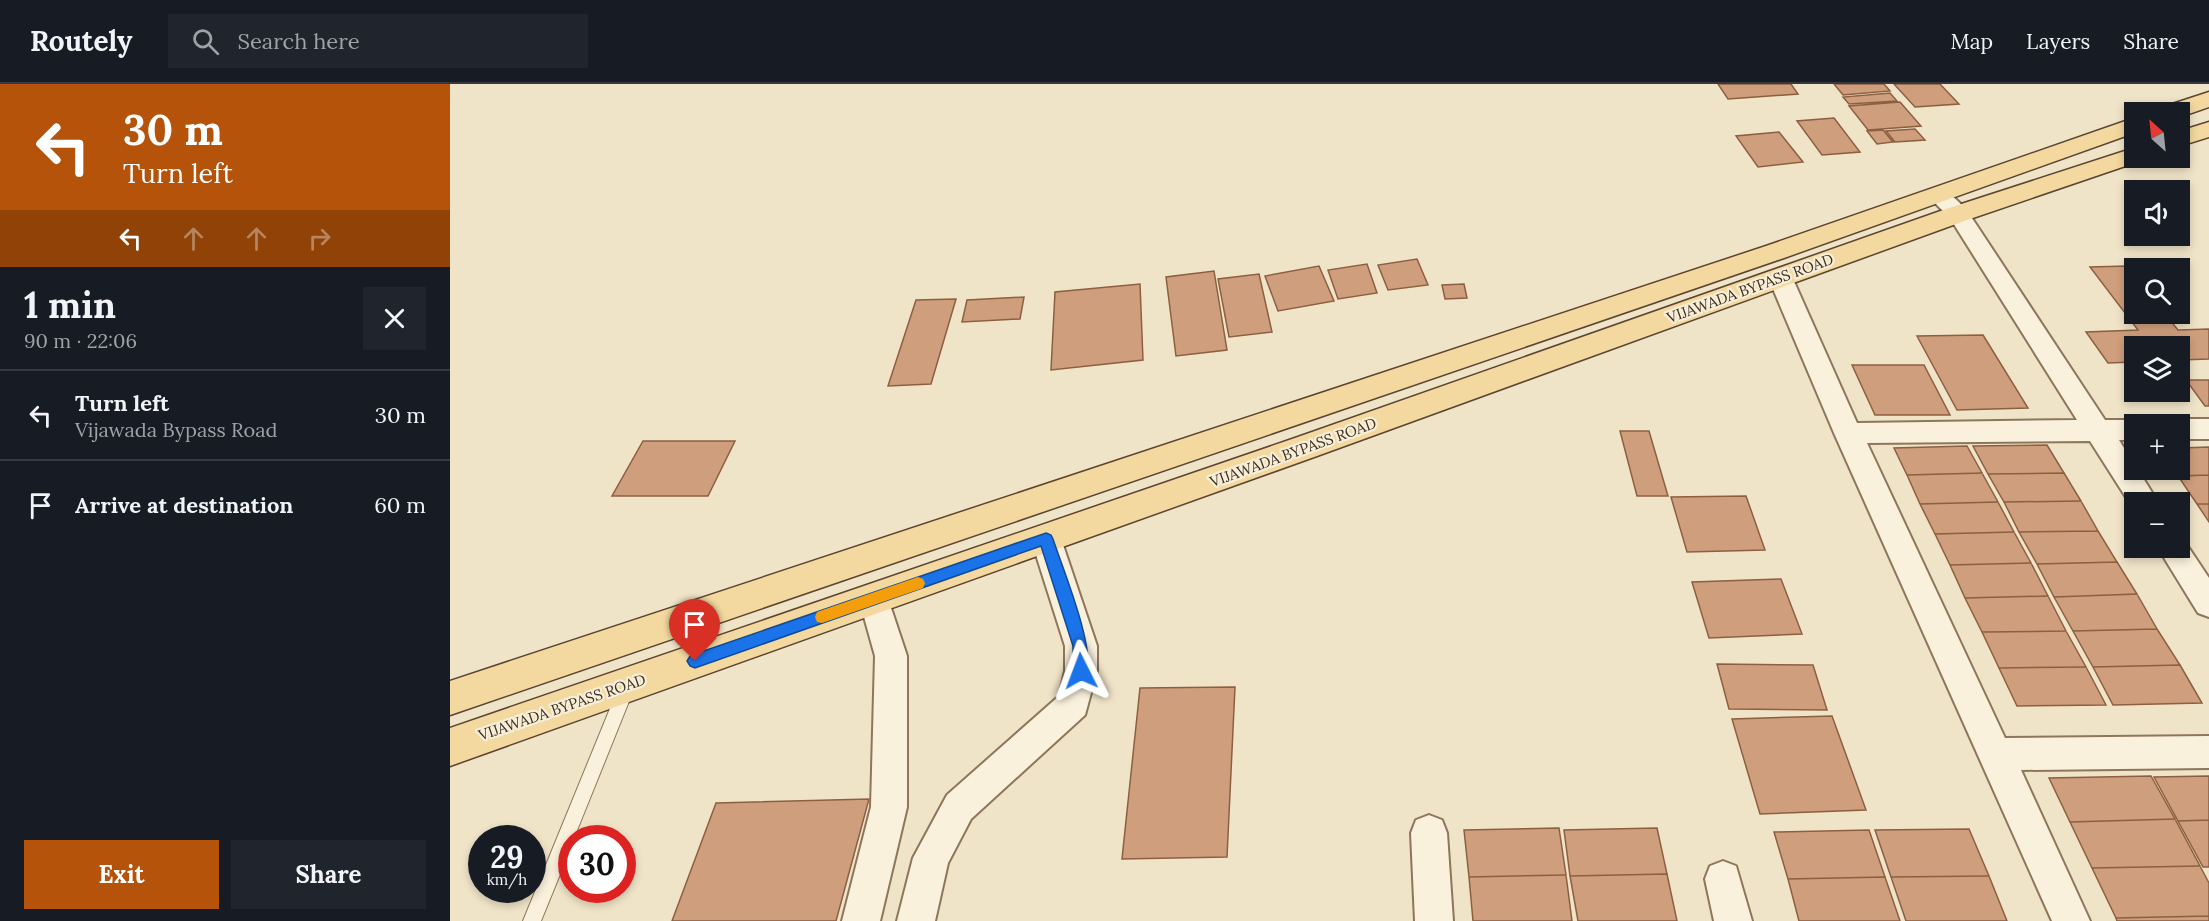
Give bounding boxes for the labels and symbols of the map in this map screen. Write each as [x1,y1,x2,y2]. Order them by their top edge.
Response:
north arrow [2124,102,2190,168]
street label: VIJAWADA BYPASS ROAD [1663,249,1836,327]
street label: VIJAWADA BYPASS ROAD [1206,413,1379,491]
pin [669,599,720,661]
position arrow [1049,639,1113,703]
street label: VIJAWADA BYPASS ROAD [475,669,648,745]
speed limit sign: 30 [558,825,636,903]

